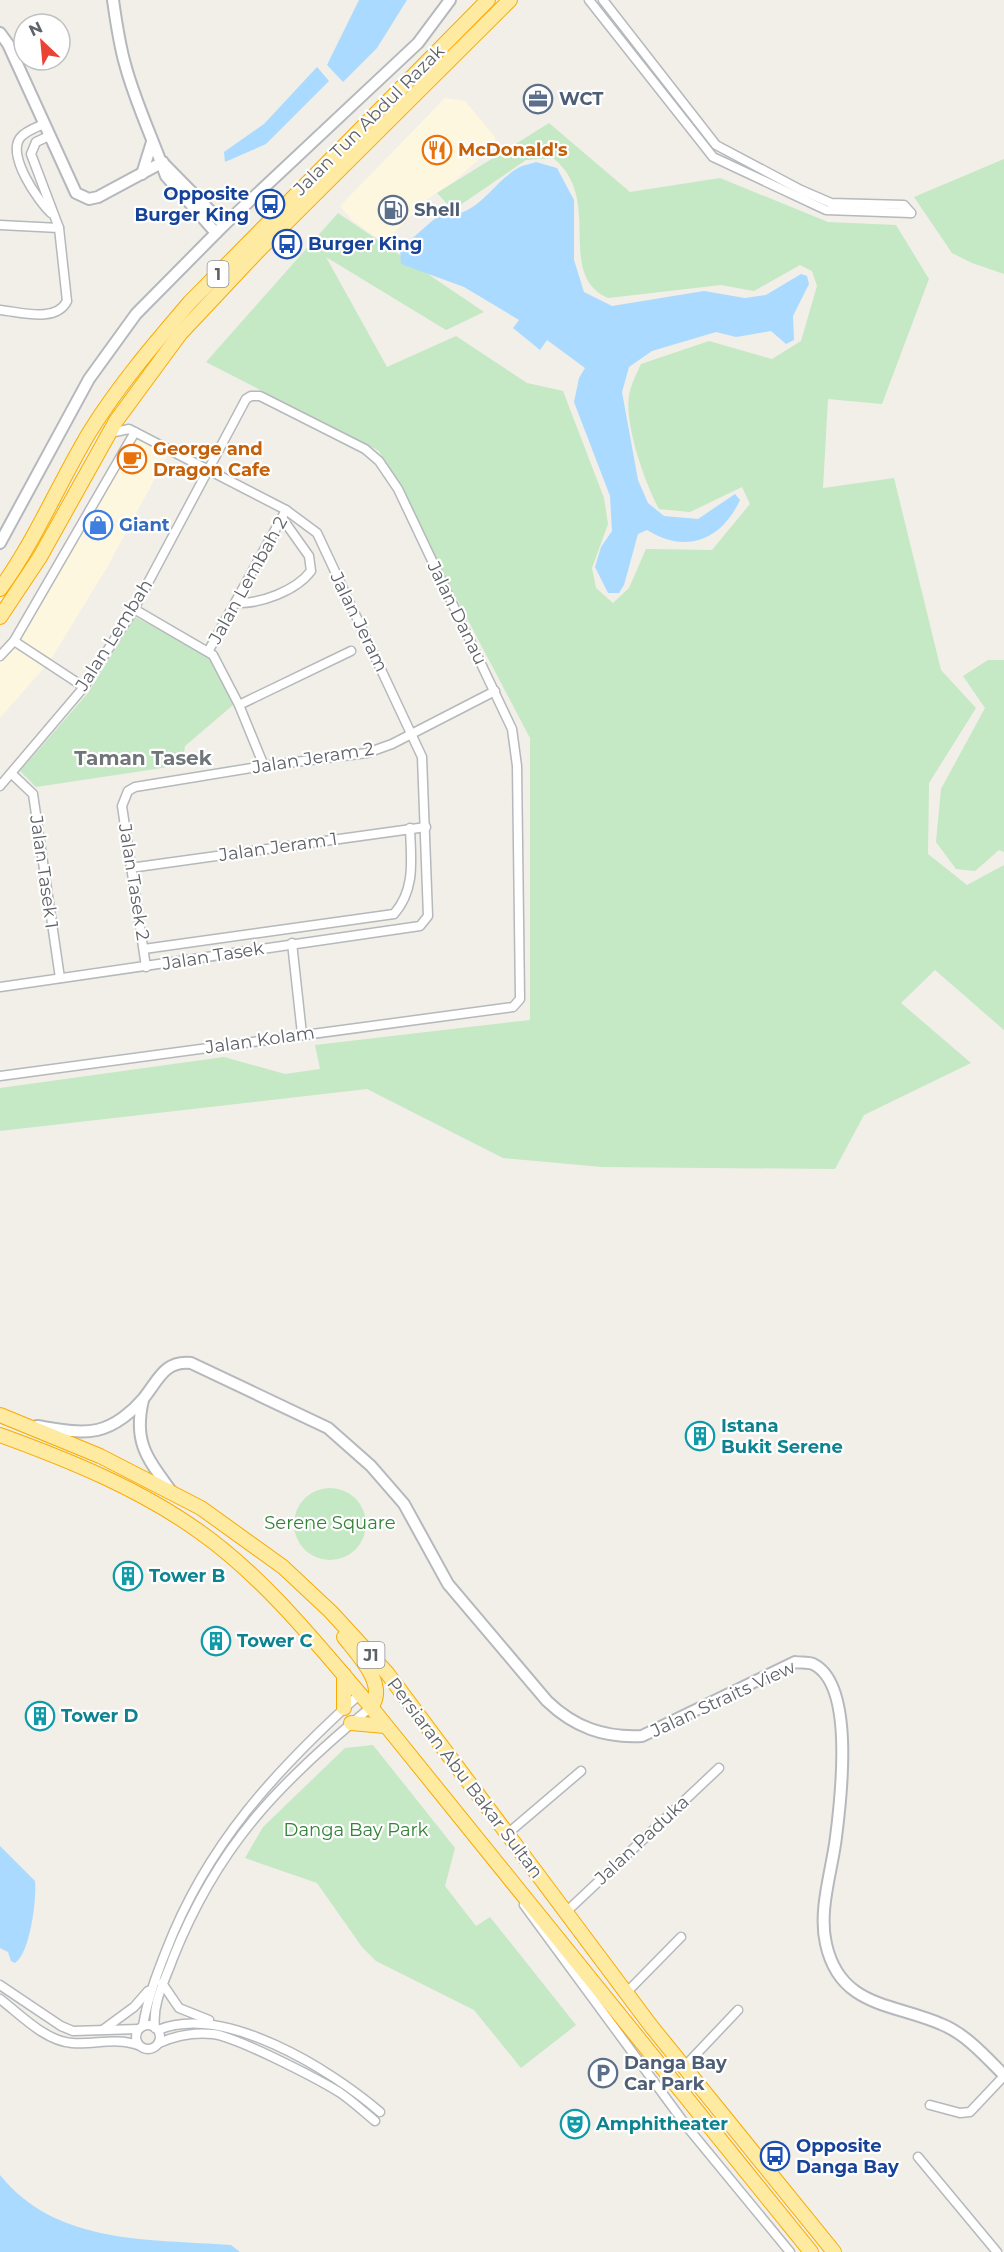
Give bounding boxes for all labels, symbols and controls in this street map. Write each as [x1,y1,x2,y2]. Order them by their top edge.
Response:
north arrow [12,12,72,72]
text: N [26,18,46,40]
street label: Jalan Tun Abdul Razak [288,40,449,201]
office icon: WCT [522,83,554,115]
place label: WCT [559,88,604,110]
restaurant icon: McDonald's [421,134,453,166]
place label: McDonald's [458,139,568,161]
place label: Opposite Burger King [135,183,249,226]
bus stop icon: Opposite Burger King [254,188,286,220]
fuel station icon: Shell [377,194,409,226]
place label: Shell [414,199,460,221]
bus stop icon: Burger King [271,228,303,260]
place label: Burger King [308,233,422,255]
road number: 1 [208,261,228,287]
place label: George and Dragon Cafe [153,438,270,481]
cafe icon: George and Dragon Cafe [116,443,148,475]
shop icon: Giant [82,509,114,541]
street label: Jalan Lembah 2 [203,512,292,648]
place label: Giant [119,514,170,536]
street label: Jalan Danau [422,557,492,668]
street label: Jalan Jeram [325,568,393,675]
street label: Jalan Lembah [70,575,157,696]
street label: Jalan Jeram 2 [250,738,375,779]
district label: Taman Tasek [74,746,213,770]
street label: Jalan Tasek 1 [25,813,63,930]
street label: Jalan Tasek 2 [114,821,154,942]
street label: Jalan Jeram 1 [216,828,339,866]
street label: Jalan Tasek [160,937,266,975]
street label: Jalan Kolam [203,1021,316,1059]
place label: Istana Bukit Serene [721,1415,843,1458]
building icon: Istana Bukit Serene [684,1420,716,1452]
park label: Serene Square [264,1512,396,1534]
building icon: Tower B [112,1560,144,1592]
place label: Tower B [149,1565,225,1587]
building icon: Tower C [200,1625,232,1657]
place label: Tower C [237,1630,313,1652]
road number: J1 [358,1642,385,1668]
street label: Jalan Straits View [646,1656,799,1742]
street label: Persiaran Abu Bakar Sultan [382,1673,548,1883]
building icon: Tower D [24,1700,56,1732]
place label: Tower D [61,1705,138,1727]
street label: Jalan Paduka [590,1791,694,1890]
park label: Danga Bay Park [284,1819,429,1841]
place label: Danga Bay Car Park [624,2052,727,2095]
parking icon: Danga Bay Car Park [587,2057,619,2089]
theatre icon: Amphitheater [559,2108,591,2140]
place label: Amphitheater [595,2113,728,2135]
place label: Opposite Danga Bay [796,2135,899,2178]
bus stop icon: Opposite Danga Bay [759,2140,791,2172]

